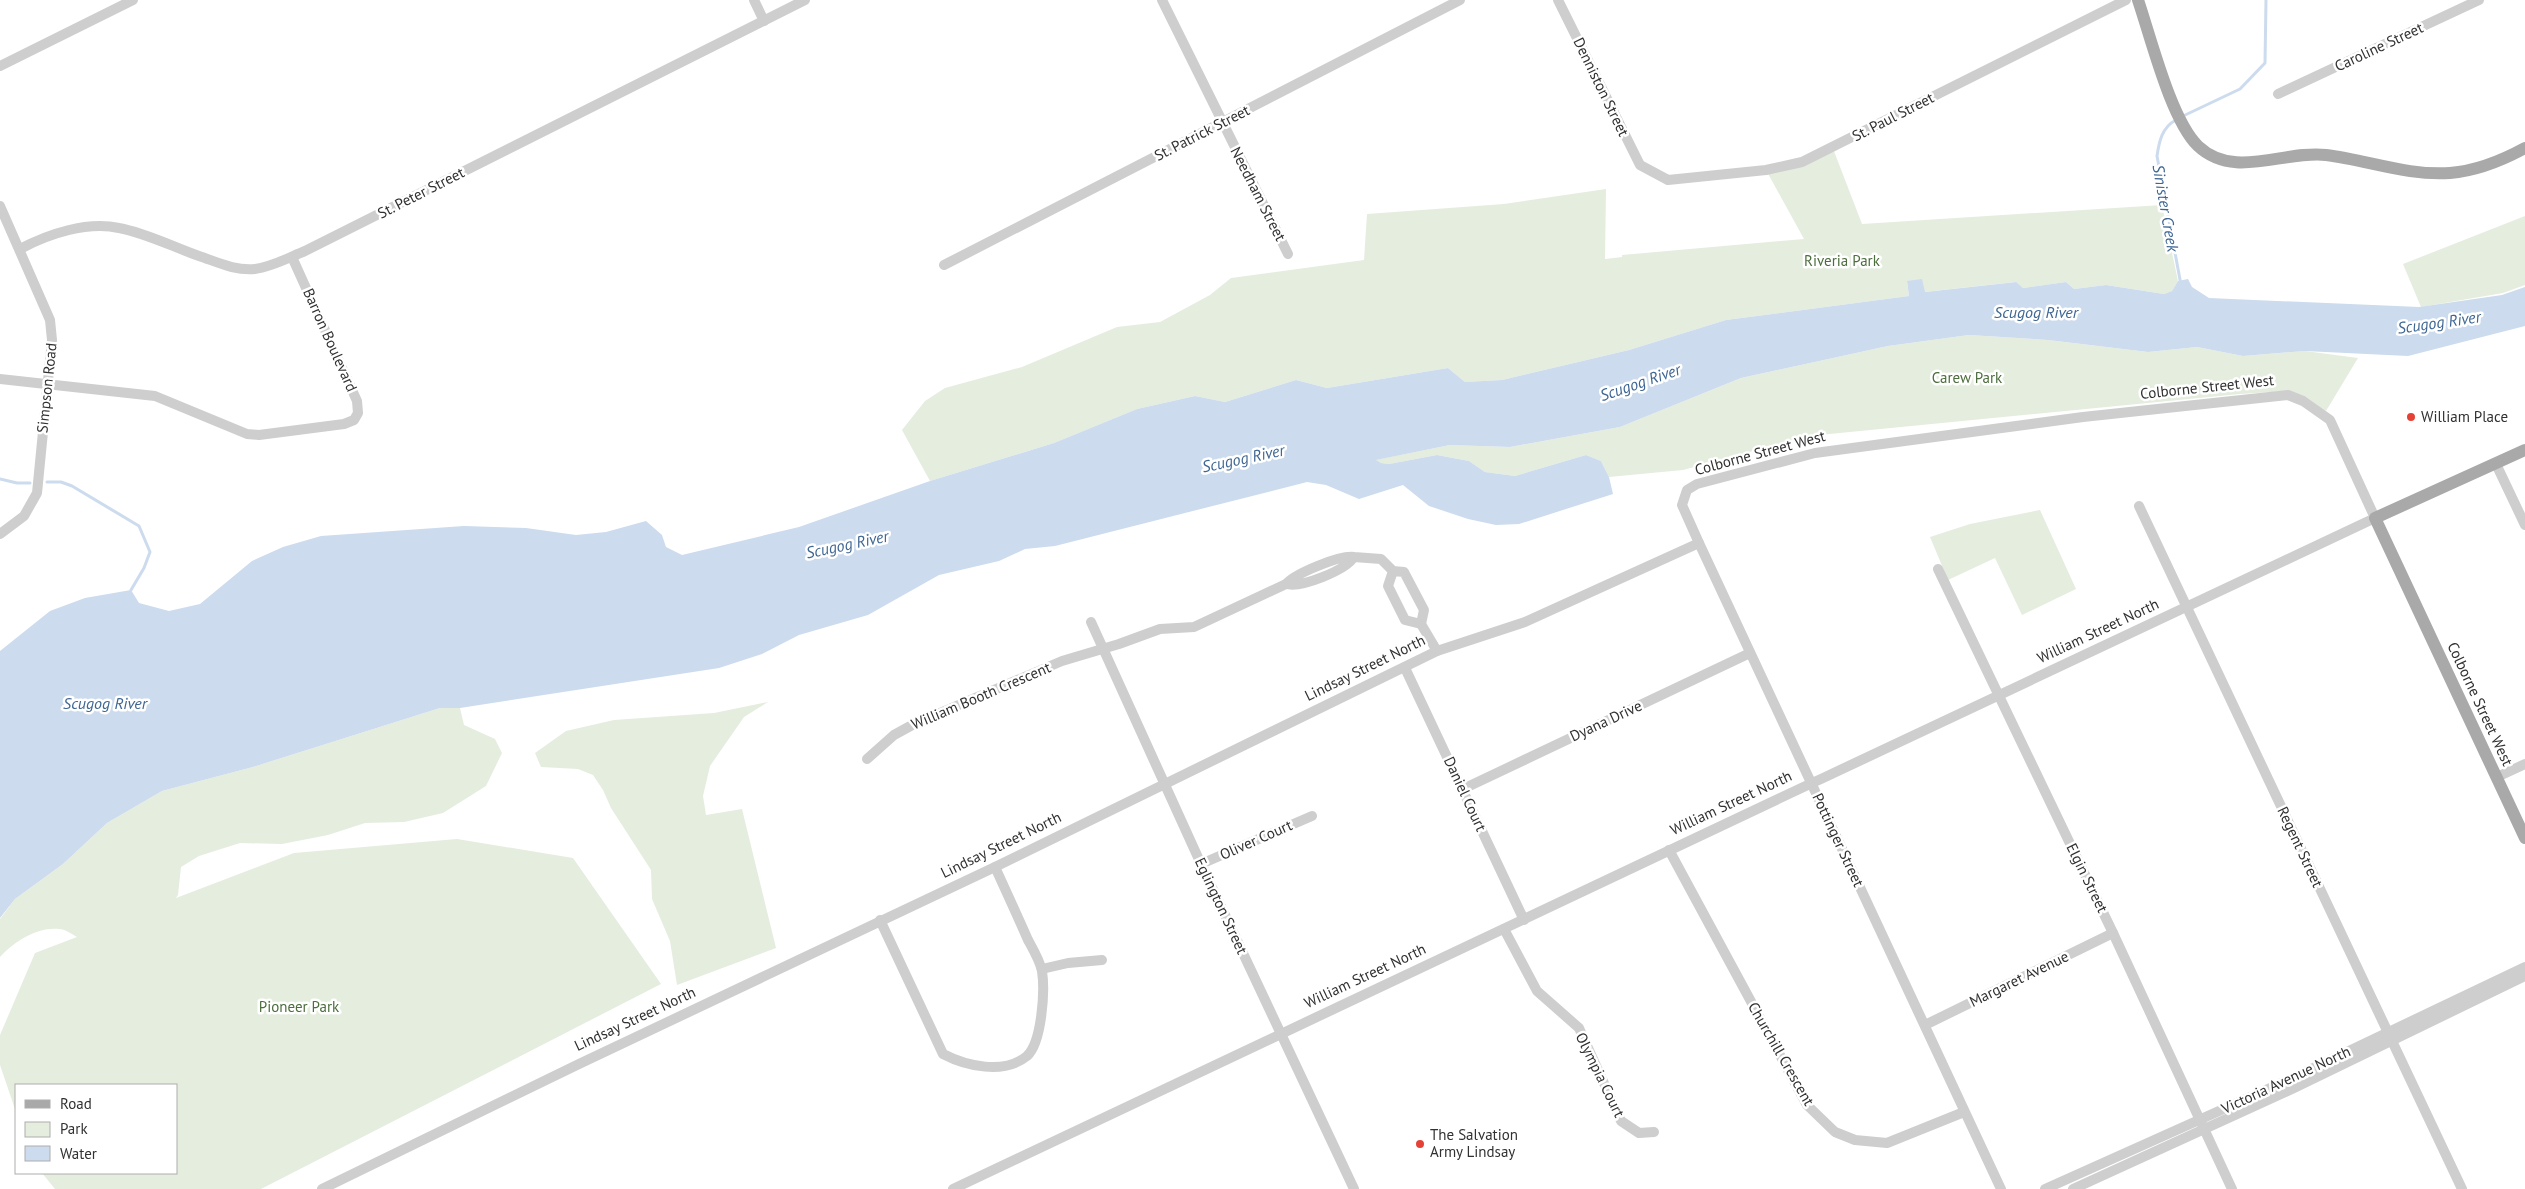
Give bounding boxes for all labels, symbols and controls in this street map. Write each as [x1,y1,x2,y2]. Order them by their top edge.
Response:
street label: Caroline Street [2332,18,2426,75]
street label: Denniston Street [1569,34,1634,139]
street label: St. Paul Street [1849,88,1937,145]
street label: St. Patrick Street [1151,100,1253,165]
street label: Needham Street [1227,143,1290,244]
street label: St. Peter Street [374,163,467,223]
water label: Sinister Creek [2148,163,2184,254]
park label: Riveria Park [1804,251,1881,270]
street label: Barron Boulevard [299,285,362,394]
water label: Scugog River [1994,302,2080,322]
water label: Scugog River [2396,306,2484,338]
street label: Simpson Road [32,342,61,434]
water label: Scugog River [1597,358,1685,405]
park label: Carew Park [1932,368,2003,387]
street label: Colborne Street West [2139,370,2275,403]
place label: William Place [2421,407,2508,426]
marker: William Place [2405,411,2417,423]
street label: Colborne Street West [1693,426,1827,479]
water label: Scugog River [1200,439,1288,476]
water label: Scugog River [804,525,892,562]
street label: William Street North [2034,594,2162,667]
street label: Lindsay Street North [1301,630,1428,705]
street label: Colborne Street West [2443,639,2517,769]
street label: William Booth Crescent [908,658,1053,734]
water label: Scugog River [63,693,149,713]
street label: Dyana Drive [1567,696,1645,745]
street label: Daniel Court [1440,753,1491,834]
street label: William Street North [1667,766,1795,839]
street label: Pottinger Street [1808,790,1868,890]
street label: Regent Street [2273,803,2327,890]
street label: Lindsay Street North [937,807,1064,882]
street label: Oliver Court [1217,815,1295,864]
street label: Elgin Street [2062,840,2112,916]
street label: Eglington Street [1191,855,1252,957]
street label: William Street North [1301,939,1429,1012]
street label: Margaret Avenue [1966,946,2072,1011]
street label: Lindsay Street North [571,982,698,1055]
park label: Pioneer Park [259,997,340,1016]
street label: Churchill Crescent [1744,999,1819,1109]
street label: Olympia Court [1572,1029,1629,1120]
street label: Victoria Avenue North [2217,1041,2353,1118]
legend [15,1084,178,1174]
text: Road [60,1094,92,1113]
text: Park [60,1119,88,1138]
place label: The Salvation Army Lindsay [1430,1125,1518,1161]
marker: The Salvation Army Lindsay [1414,1138,1426,1150]
text: Water [60,1144,97,1163]

